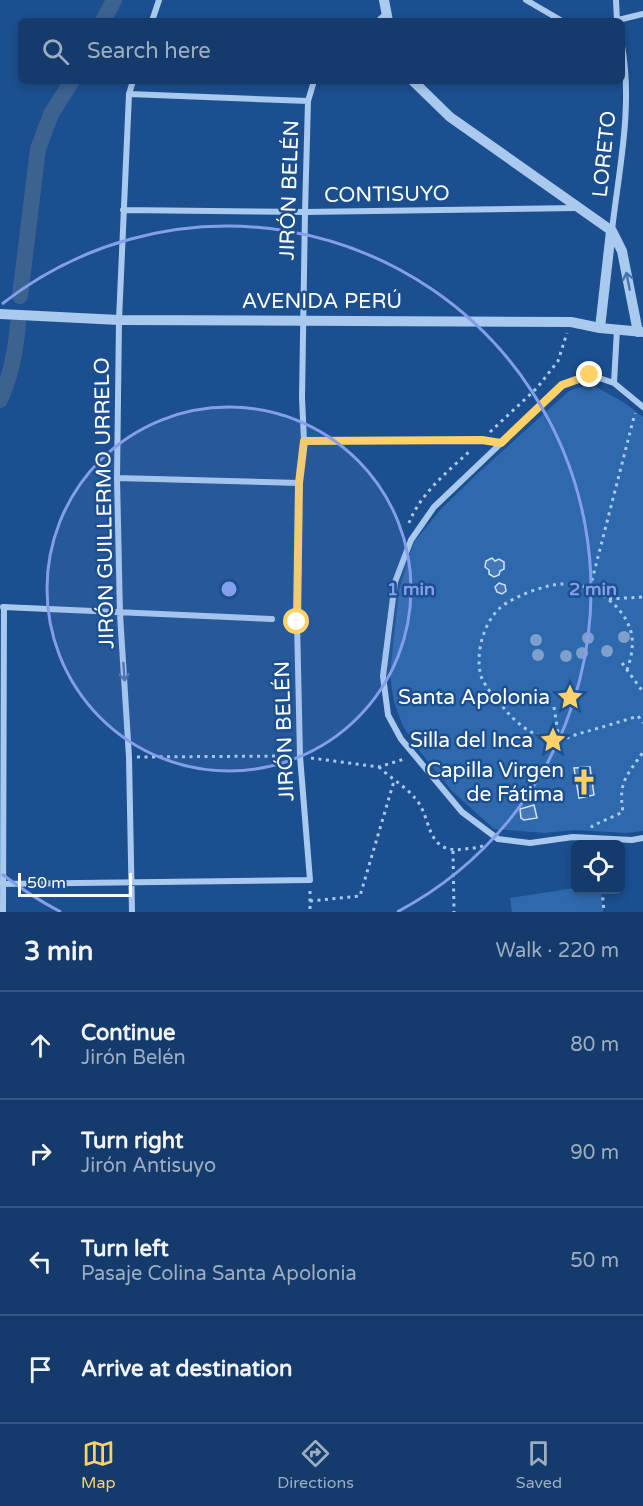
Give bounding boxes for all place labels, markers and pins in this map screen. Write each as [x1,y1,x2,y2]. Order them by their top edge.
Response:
centre of rings [219,579,239,599]
place icon: Santa Apolonia [555,682,585,712]
place label: Santa Apolonia [398,685,550,710]
place icon: Silla del Inca [538,725,568,755]
place label: Silla del Inca [410,728,533,753]
place label: Capilla Virgen de Fátima [426,758,564,807]
church icon: Capilla Virgen de Fátima [569,767,599,797]

